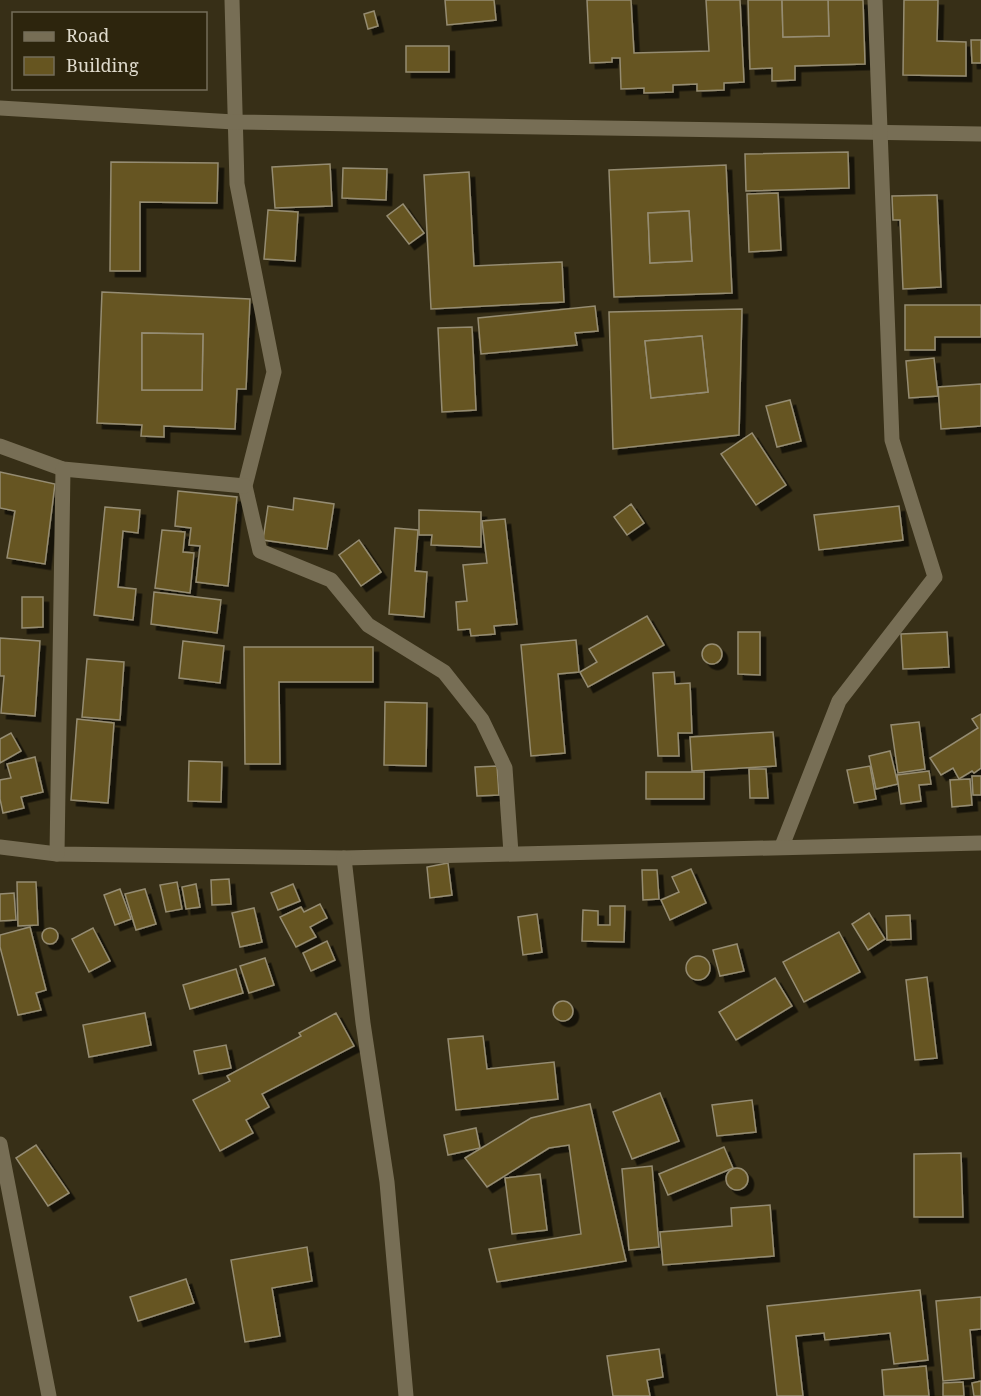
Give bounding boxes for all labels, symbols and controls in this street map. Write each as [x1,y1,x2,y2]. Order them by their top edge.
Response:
legend [12,12,207,90]
text: Road [66,23,109,47]
text: Building [66,53,139,77]

